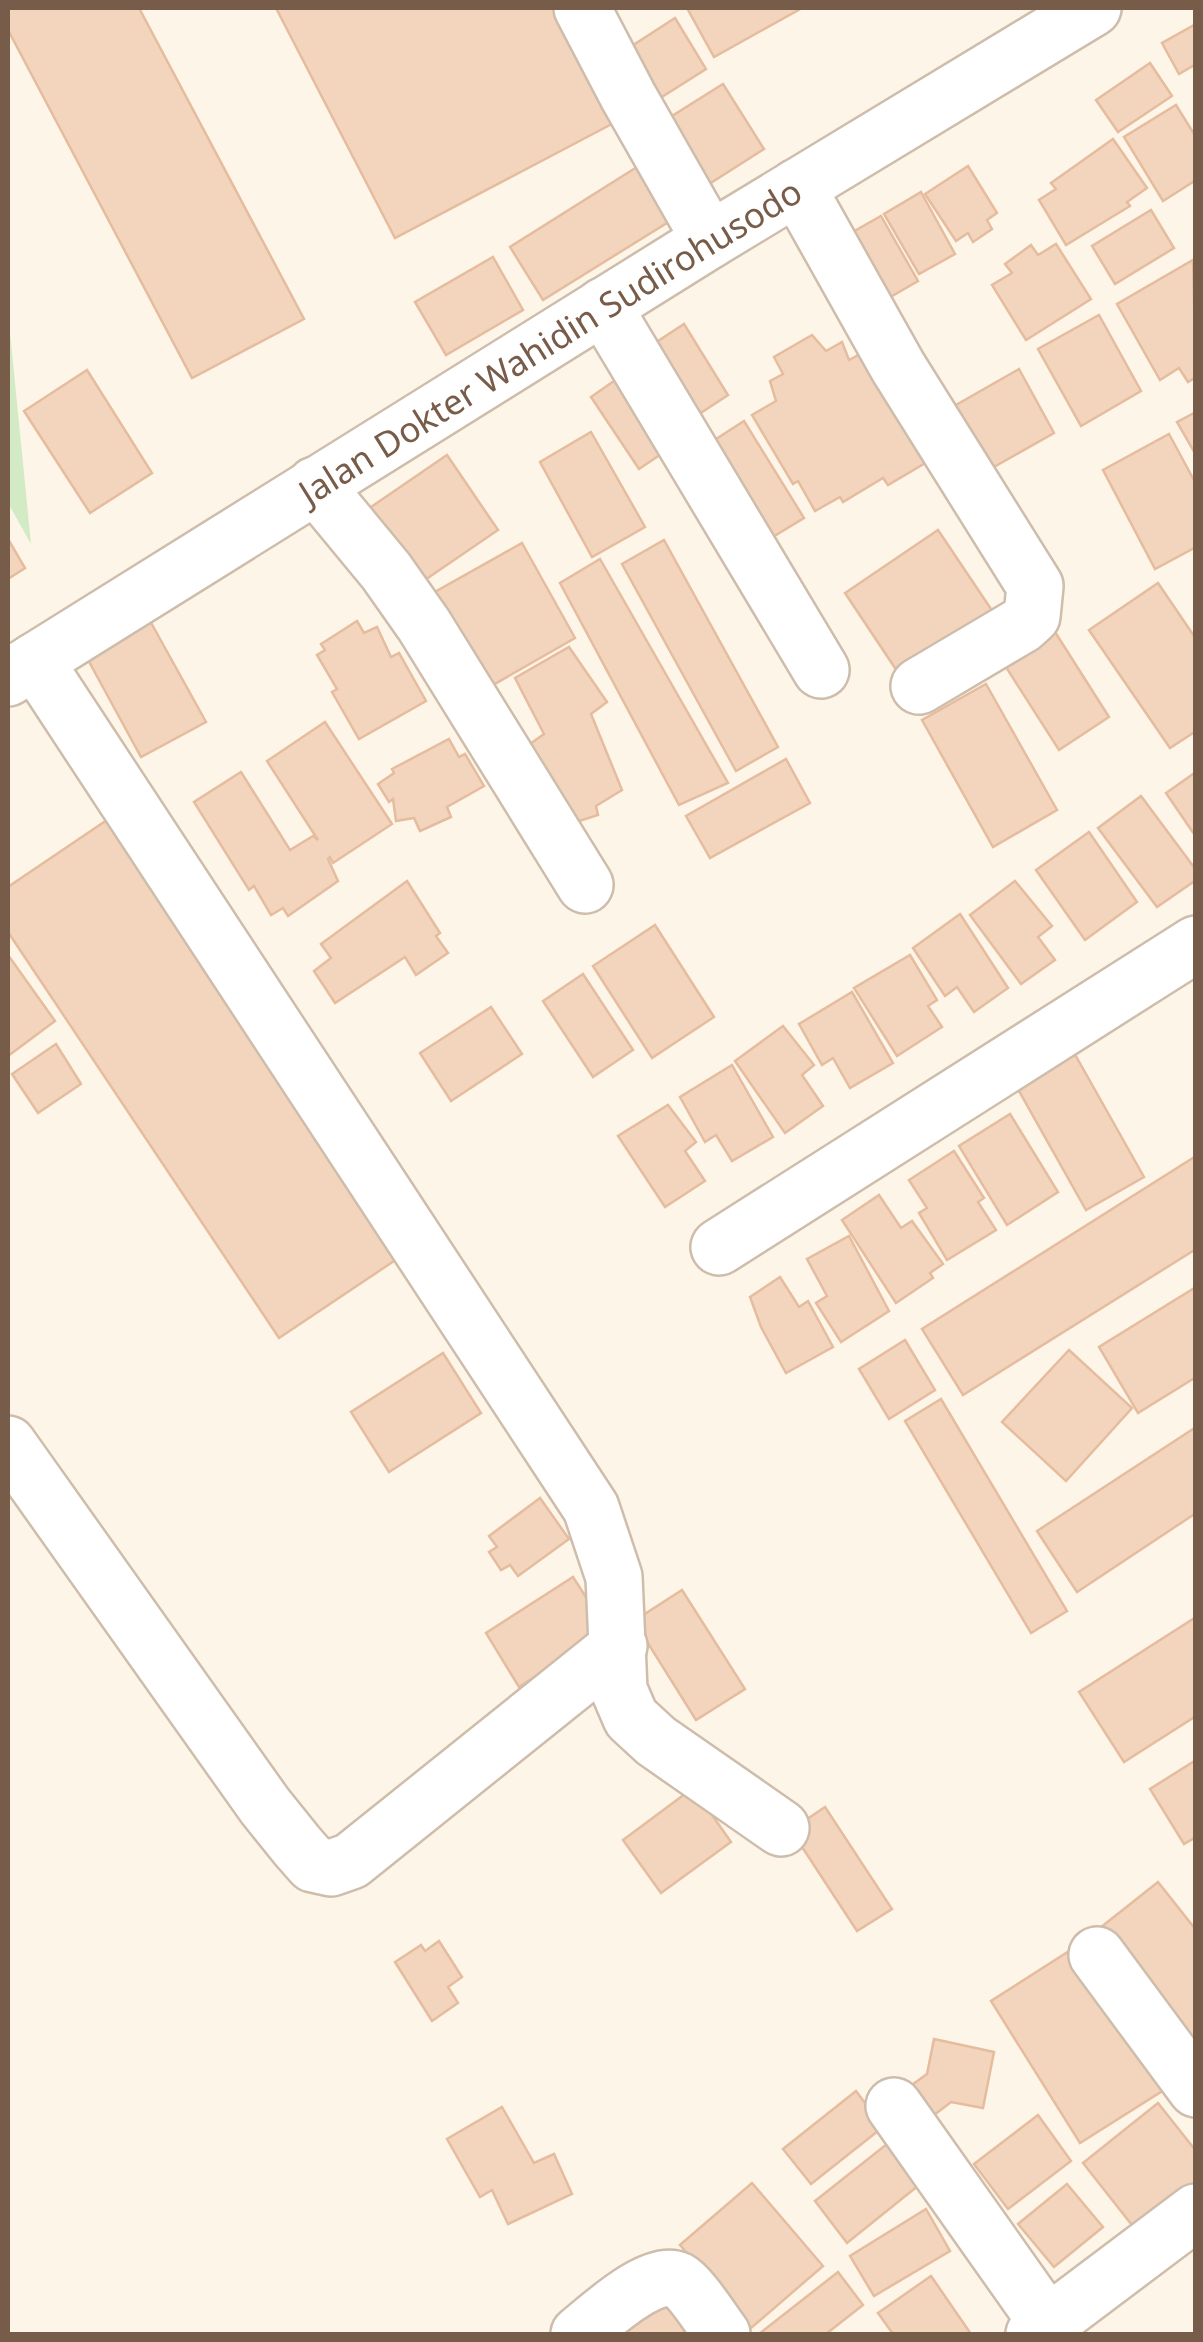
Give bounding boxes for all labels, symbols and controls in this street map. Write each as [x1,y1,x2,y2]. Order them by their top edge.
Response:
street label: Jalan Dokter Wahidin Sudirohusodo [287,167,810,516]

